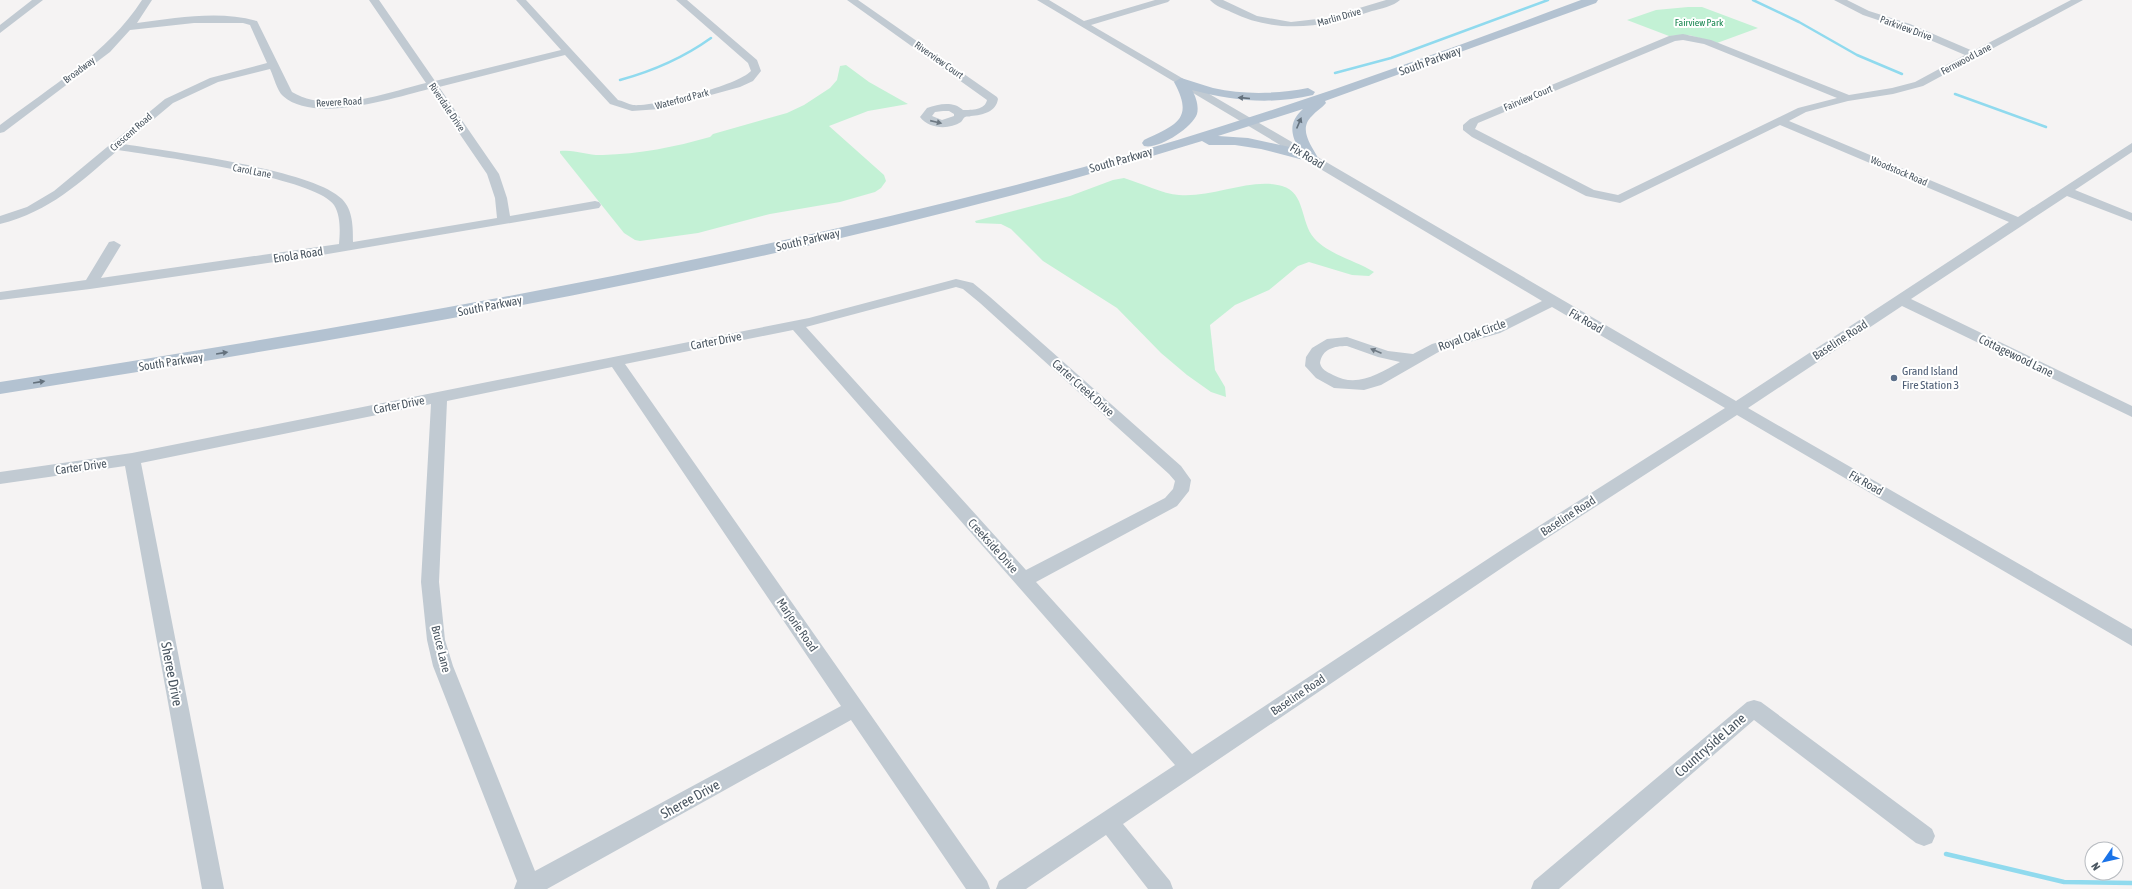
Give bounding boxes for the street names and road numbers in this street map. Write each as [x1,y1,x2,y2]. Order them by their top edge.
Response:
street label: Marlin Drive [1316,5,1363,28]
street label: Parkview Drive [1879,14,1934,43]
street label: Riverview Court [913,39,965,81]
street label: Fernwood Lane [1939,41,1993,77]
street label: South Parkway [1397,43,1463,79]
street label: Broadway [61,55,97,85]
street label: Riverdale Drive [427,81,467,134]
street label: Fairview Court [1502,83,1554,113]
street label: Waterford Park [654,86,711,111]
street label: Revere Road [316,95,362,109]
street label: Crescent Road [108,111,154,153]
street label: Fix Road [1288,140,1326,172]
street label: South Parkway [1088,144,1154,176]
street label: Woodstock Road [1869,154,1929,188]
street label: Carol Lane [232,162,273,180]
street label: South Parkway [775,226,841,254]
street label: Enola Road [272,244,324,266]
street label: South Parkway [457,293,523,319]
street label: Fix Road [1566,306,1606,336]
street label: Royal Oak Circle [1436,316,1508,354]
street label: Baseline Road [1810,317,1870,363]
street label: Carter Drive [689,329,743,353]
street label: Cottagewood Lane [1977,332,2055,380]
street label: South Parkway [138,350,204,374]
street label: Carter Creek Drive [1049,357,1117,419]
street label: Carter Drive [372,393,426,417]
street label: Carter Drive [54,456,108,478]
street label: Fix Road [1846,468,1886,498]
street label: Baseline Road [1538,493,1598,539]
street label: Creekside Drive [965,516,1021,576]
street label: Marjorie Road [774,596,820,654]
street label: Bruce Lane [428,624,454,674]
street label: Sheree Drive [158,641,186,707]
street label: Baseline Road [1268,672,1328,718]
street label: Countryside Lane [1671,710,1749,780]
street label: Sheree Drive [658,776,722,822]

